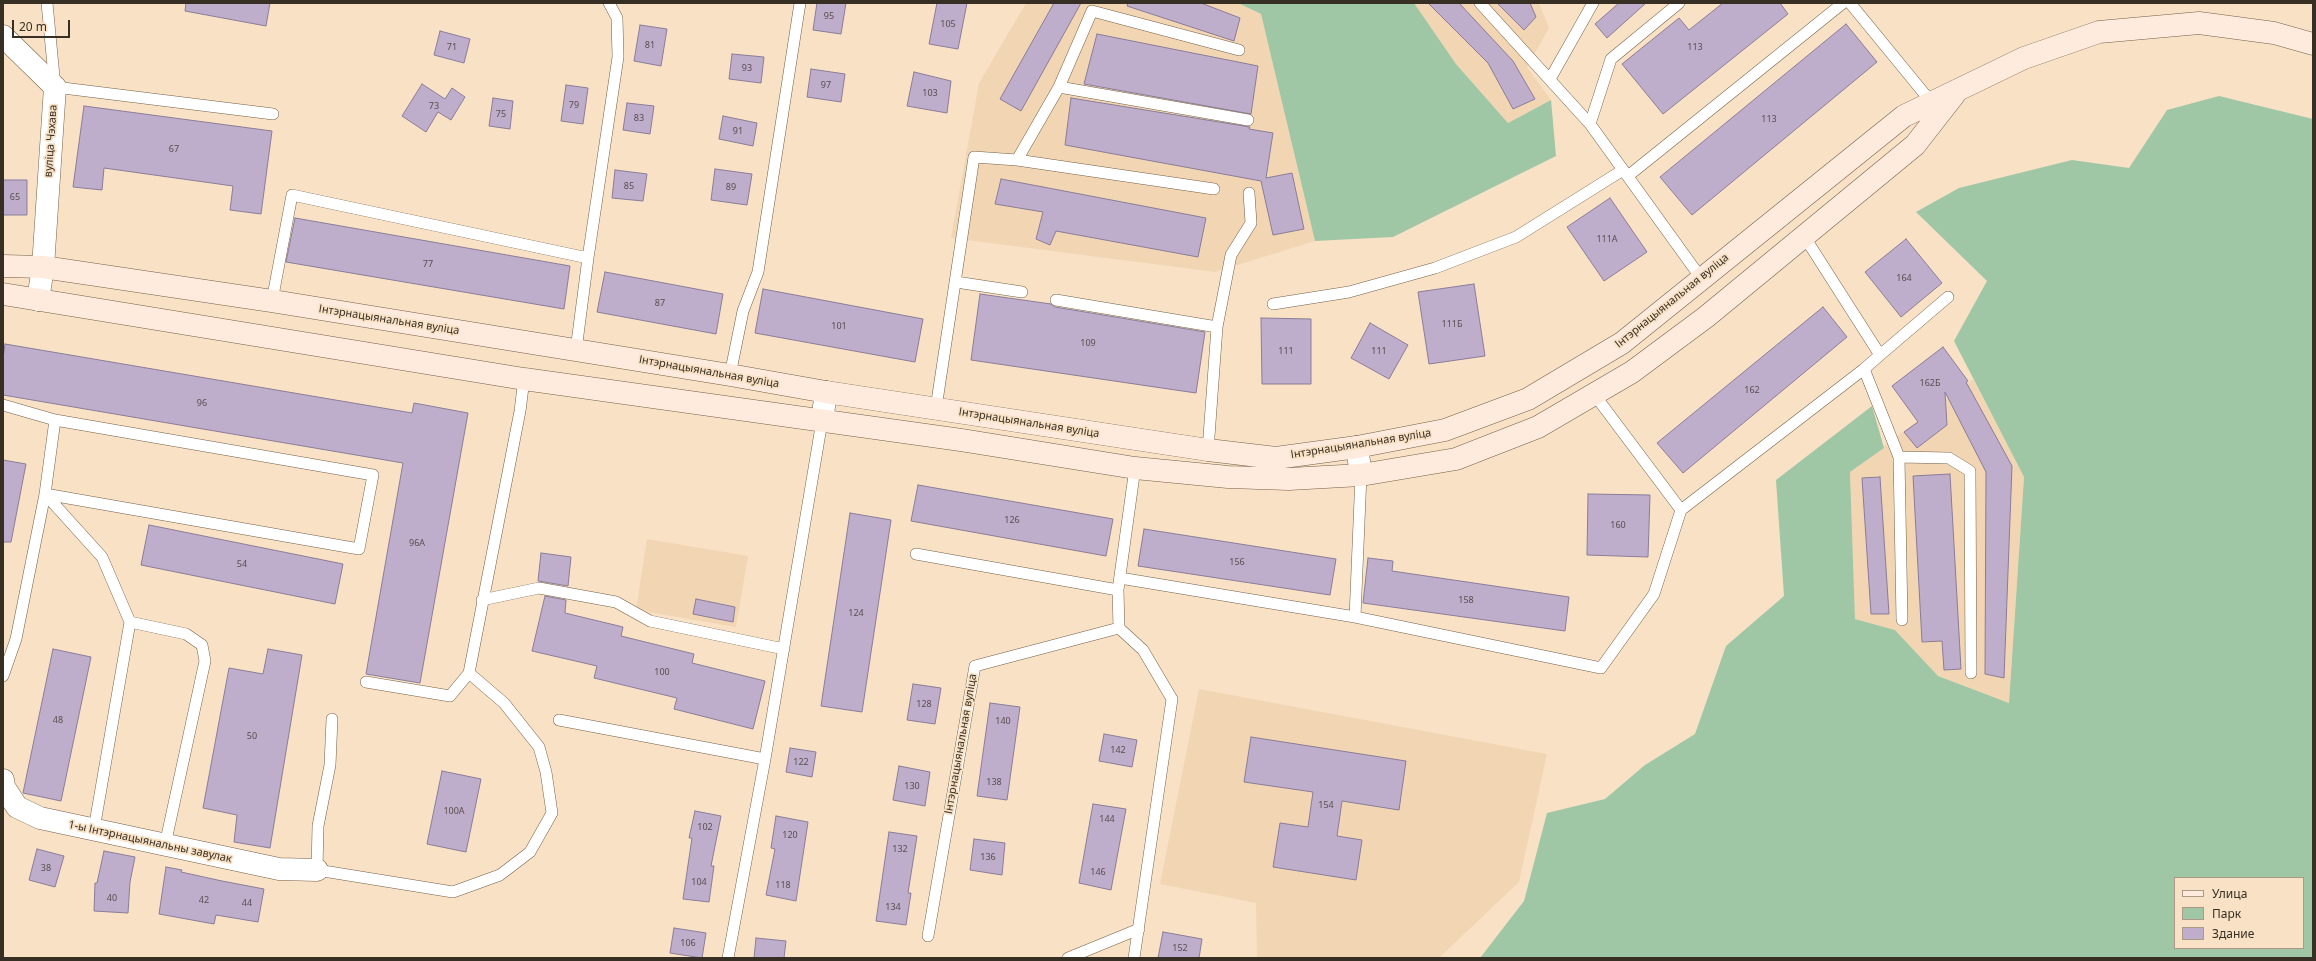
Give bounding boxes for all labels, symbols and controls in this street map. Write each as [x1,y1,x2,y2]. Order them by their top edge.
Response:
house number: 95 [824,11,834,21]
scale bar [14,12,72,38]
text: 20 m [19,18,47,35]
house number: 105 [940,19,956,29]
house number: 81 [645,40,655,50]
house number: 71 [447,42,457,52]
house number: 113 [1687,42,1703,52]
house number: 93 [742,63,752,73]
house number: 97 [821,80,831,90]
house number: 103 [922,88,938,98]
house number: 79 [569,100,579,110]
house number: 73 [429,101,439,111]
street label: вуліца Чэхава [42,104,60,178]
house number: 75 [496,109,506,119]
house number: 83 [634,113,644,123]
house number: 113 [1761,114,1777,124]
house number: 91 [733,126,743,136]
house number: 67 [169,144,179,154]
house number: 85 [624,181,634,191]
house number: 89 [726,182,736,192]
house number: 65 [10,192,20,202]
house number: 111А [1596,234,1618,244]
street label: Інтэрнацыянальная вуліца [1613,251,1731,351]
house number: 77 [423,259,433,269]
house number: 164 [1896,273,1912,283]
house number: 87 [655,298,665,308]
street label: Інтэрнацыянальная вуліца [318,302,460,338]
house number: 111Б [1442,319,1462,329]
house number: 101 [831,321,847,331]
house number: 109 [1080,338,1096,348]
house number: 111 [1278,346,1294,356]
house number: 111 [1371,346,1387,356]
street label: Інтэрнацыянальная вуліца [638,353,780,391]
house number: 162Б [1920,378,1940,388]
house number: 162 [1744,385,1760,395]
house number: 96 [197,398,207,408]
street label: Інтэрнацыянальная вуліца [958,405,1100,441]
street label: Інтэрнацыянальная вуліца [1290,426,1432,462]
house number: 126 [1004,515,1020,525]
house number: 160 [1610,520,1626,530]
house number: 96А [409,538,425,548]
house number: 156 [1229,557,1245,567]
house number: 54 [237,559,247,569]
house number: 158 [1458,595,1474,605]
house number: 124 [848,608,864,618]
house number: 100 [654,667,670,677]
street label: Інтэрнацыянальная вуліца [942,673,980,815]
house number: 128 [916,699,932,709]
house number: 48 [53,715,63,725]
house number: 140 [995,716,1011,726]
house number: 50 [247,731,257,741]
house number: 142 [1110,745,1126,755]
house number: 122 [793,757,809,767]
house number: 138 [986,777,1002,787]
house number: 130 [904,781,920,791]
house number: 154 [1318,800,1334,810]
house number: 100А [443,806,465,816]
house number: 144 [1099,814,1115,824]
street label: 1-ы Інтэрнацыянальны завулак [67,818,233,866]
house number: 102 [697,822,713,832]
house number: 120 [782,830,798,840]
house number: 132 [892,844,908,854]
house number: 136 [980,852,996,862]
house number: 38 [41,863,51,873]
house number: 146 [1090,867,1106,877]
house number: 104 [691,877,707,887]
legend [2174,877,2304,949]
house number: 118 [775,880,791,890]
text: Улица [2212,885,2247,902]
house number: 40 [107,893,117,903]
house number: 42 [199,895,209,905]
house number: 44 [242,898,252,908]
house number: 134 [885,902,901,912]
text: Парк [2212,905,2241,922]
text: Здание [2212,925,2254,942]
house number: 106 [680,938,696,948]
house number: 152 [1172,943,1188,953]

